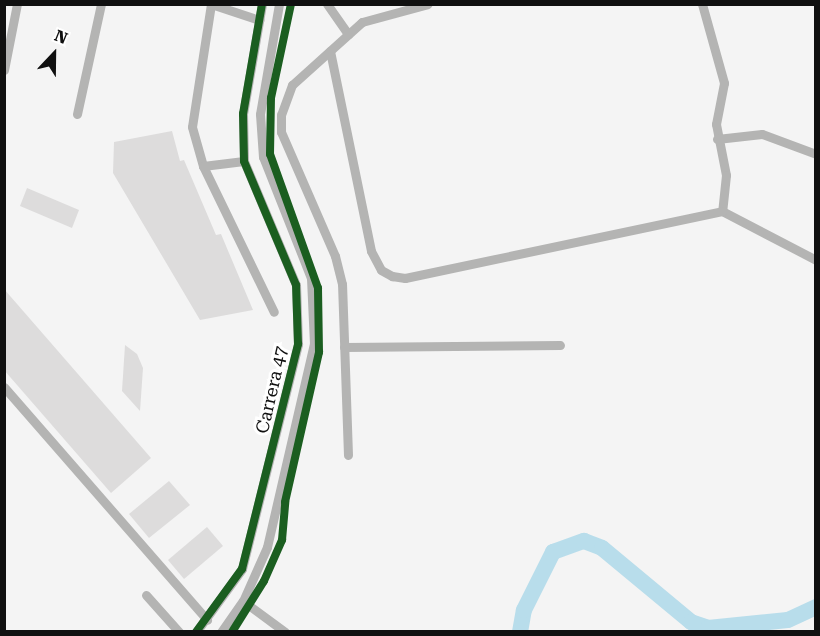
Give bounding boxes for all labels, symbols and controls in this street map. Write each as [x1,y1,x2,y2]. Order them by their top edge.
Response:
north arrow [24,24,84,84]
text: N [52,26,70,48]
street label: Carrera 47 [251,344,293,436]

